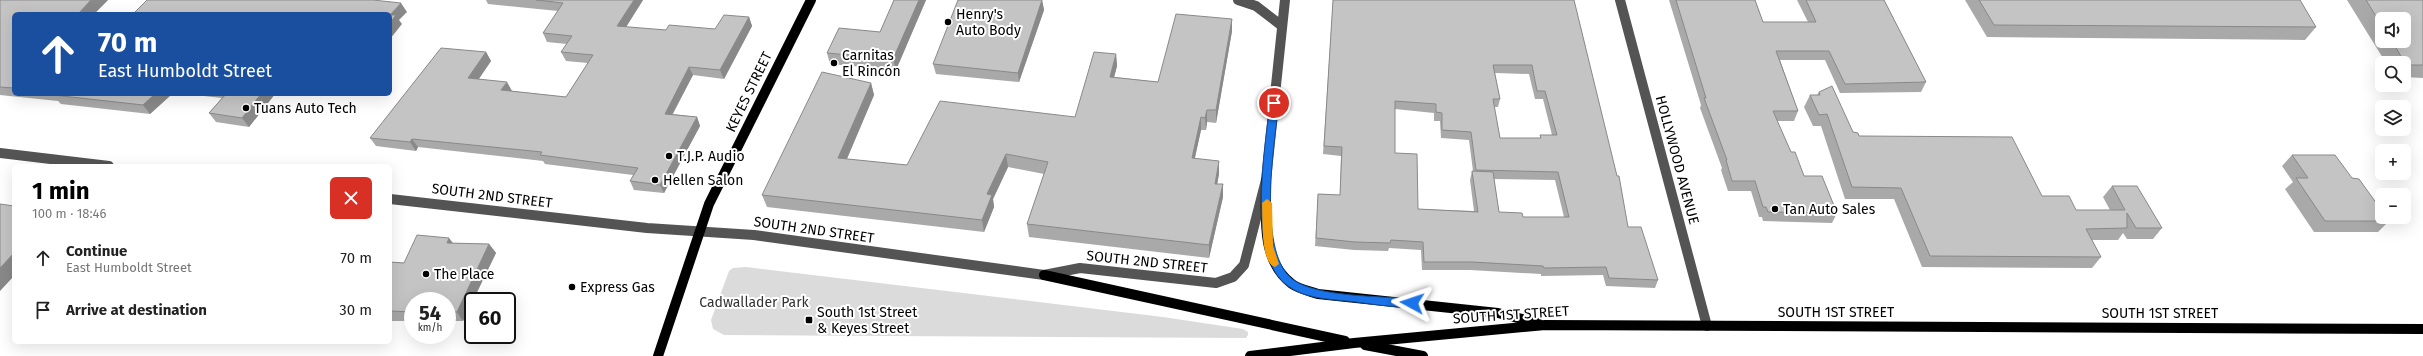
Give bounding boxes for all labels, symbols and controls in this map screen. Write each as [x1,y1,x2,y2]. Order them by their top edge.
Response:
place label: Henry's Auto Body [956,6,1021,39]
map controls [2375,12,2411,224]
button: sound [2375,12,2411,48]
marker: Henry's Auto Body [943,17,953,27]
text: 70 m [98,26,157,59]
icon: ahead [32,28,84,80]
place label: Carnitas El Rincón [842,47,901,80]
street label: KEYES STREET [722,48,776,135]
button: search [2375,56,2411,92]
marker: Carnitas El Rincón [829,58,839,68]
text: East Humboldt Street [98,60,272,82]
pin [1257,86,1291,120]
icon: arrive [1263,92,1285,114]
street label: HOLLYWOOD AVENUE [1652,94,1702,226]
place label: Tuans Auto Tech [254,100,357,117]
button: layers [2375,100,2411,136]
marker: Tuans Auto Tech [241,103,251,113]
button: + [2375,144,2411,180]
place label: T.J.P. Audio [677,148,745,165]
marker: T.J.P. Audio [664,151,674,161]
place label: Hellen Salon [663,172,743,189]
marker: Hellen Salon [650,175,660,185]
text: 1 min [32,177,90,205]
button: close [330,177,372,219]
street label: SOUTH 2ND STREET [431,180,554,212]
button: − [2375,188,2411,224]
place label: Tan Auto Sales [1783,201,1876,218]
marker: Tan Auto Sales [1770,204,1780,214]
text: 100 m · 18:46 [32,206,106,221]
street label: SOUTH 2ND STREET [753,213,876,247]
text: Continue [66,242,127,260]
icon: ahead [32,247,54,269]
street label: SOUTH 2ND STREET [1086,247,1209,277]
text: 70 m [340,249,372,267]
text: East Humboldt Street [66,260,192,275]
place label: The Place [434,266,494,283]
marker: The Place [421,269,431,279]
place label: Express Gas [580,279,655,296]
marker: Express Gas [567,282,577,292]
position arrow [1391,282,1433,324]
speed limit sign: 60 [464,292,516,344]
park label: Cadwallader Park [699,294,810,311]
icon: arrive [32,299,54,321]
text: Arrive at destination [66,301,207,319]
text: 30 m [339,301,372,319]
text: 54 [419,301,441,325]
street label: SOUTH 1ST STREET [1452,302,1571,328]
place label: South 1st Street & Keyes Street [817,304,918,337]
street label: SOUTH 1ST STREET [1778,304,1895,321]
street label: SOUTH 1ST STREET [2102,305,2219,322]
marker: South 1st Street & Keyes Street [804,315,814,325]
text: km/h [418,322,442,334]

